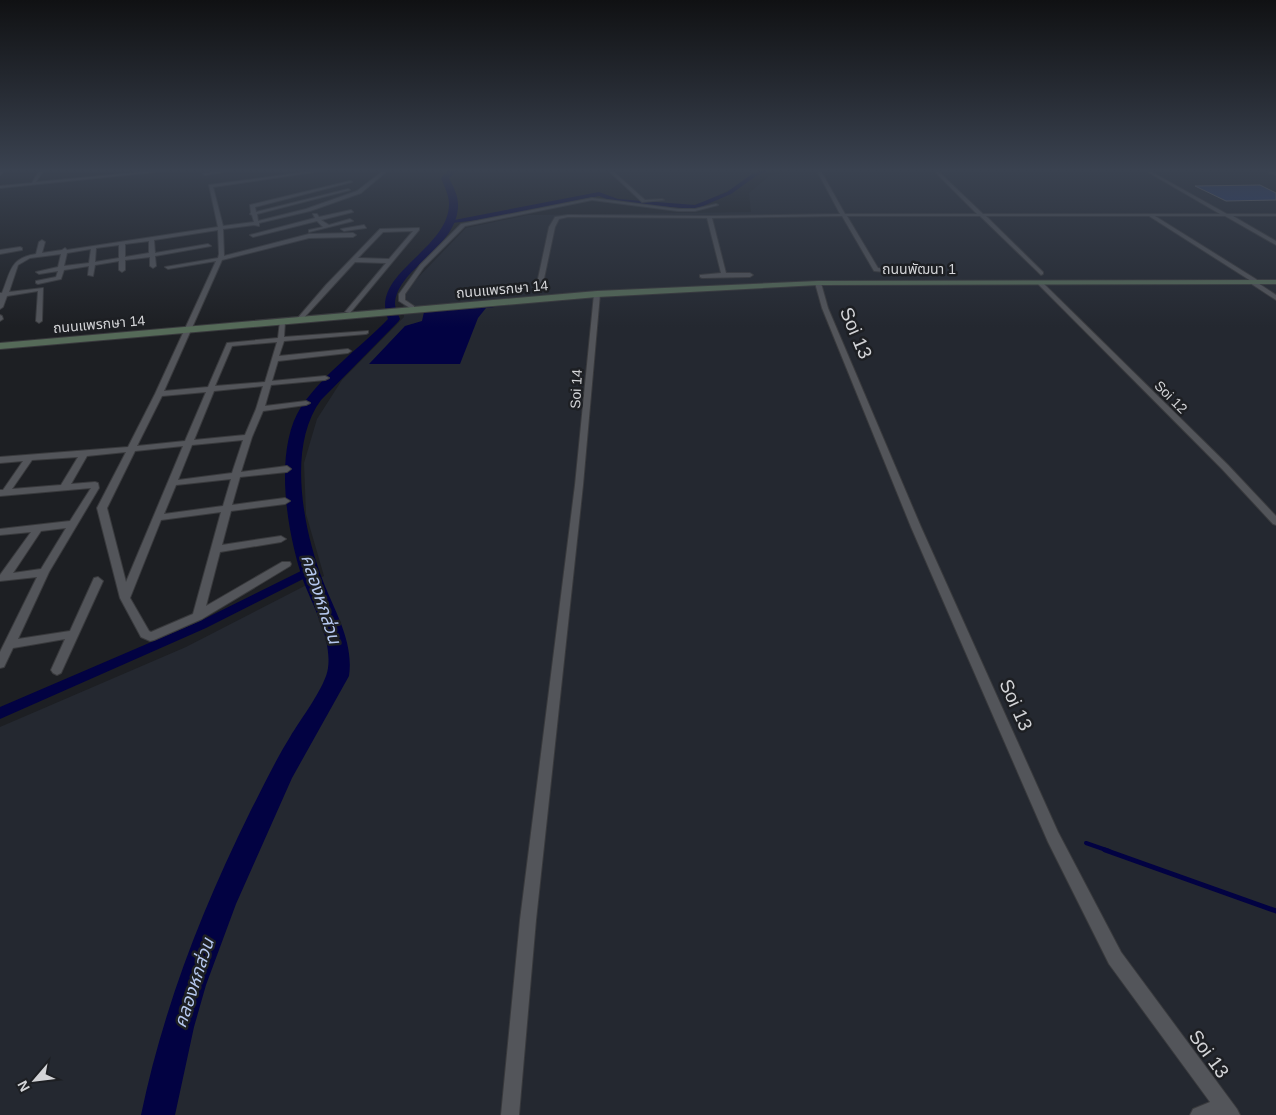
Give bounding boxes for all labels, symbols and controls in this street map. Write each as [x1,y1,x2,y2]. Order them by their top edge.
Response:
street label: ถนนพัฒนา 1 [882,261,956,277]
street label: ถนนแพรกษา 14 [455,277,549,301]
street label: Soi 13 [836,304,876,362]
street label: ถนนแพรกษา 14 [52,312,146,336]
street label: Soi 14 [567,369,585,409]
street label: Soi 12 [1151,377,1191,417]
water label: คลองหกส่วน [297,552,345,647]
street label: Soi 13 [995,676,1037,734]
water label: คลองหกส่วน [170,935,218,1030]
street label: Soi 13 [1185,1026,1233,1082]
north arrow [10,1055,60,1105]
text: N [14,1078,33,1094]

